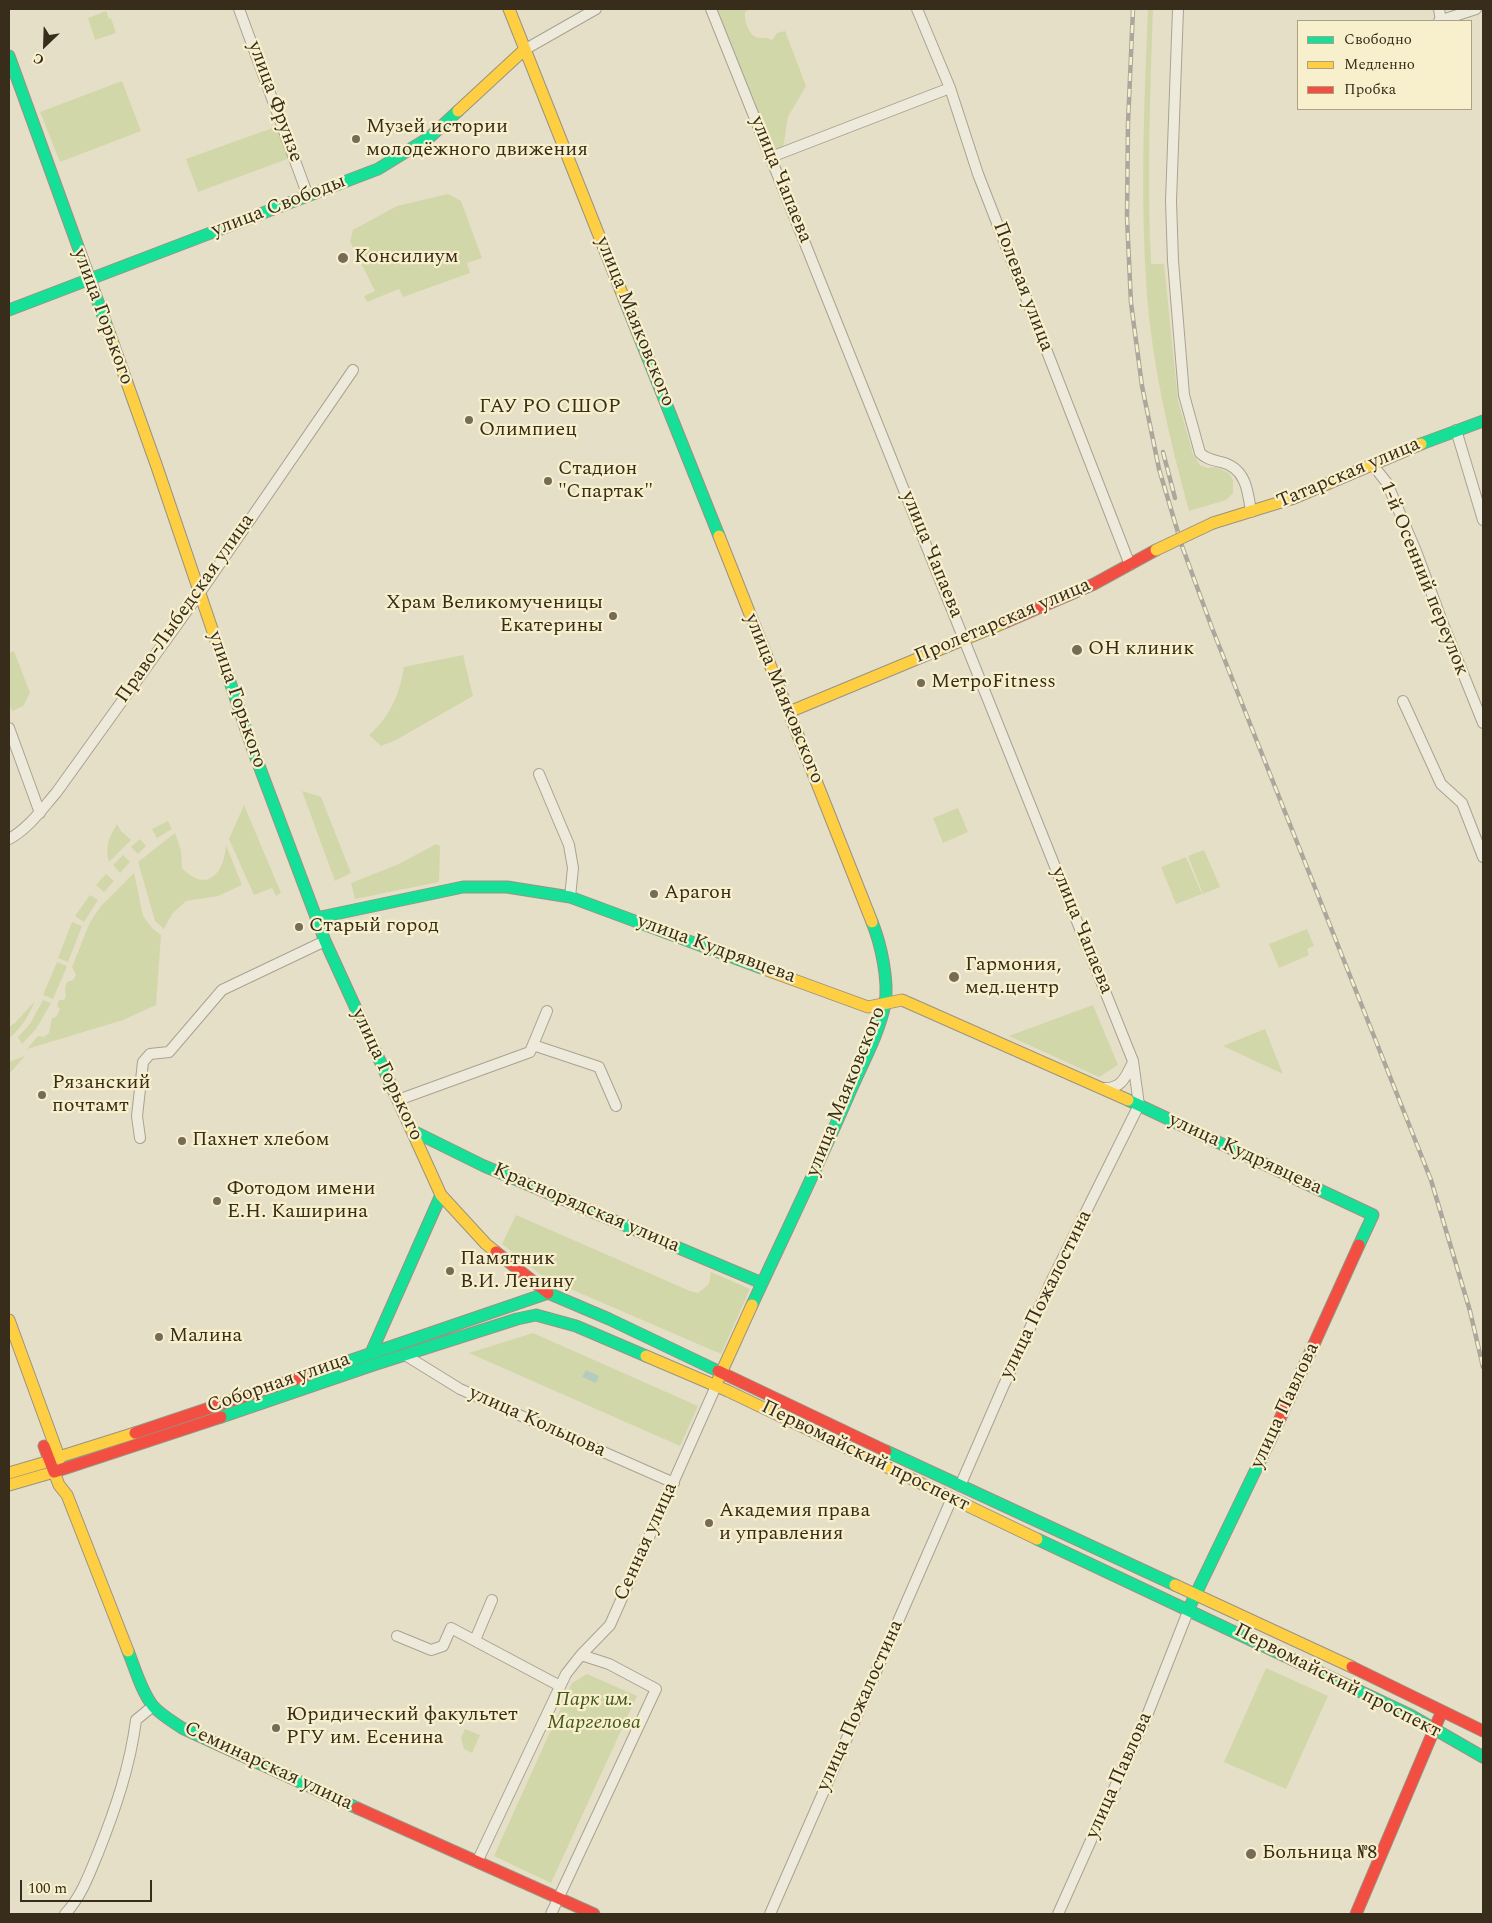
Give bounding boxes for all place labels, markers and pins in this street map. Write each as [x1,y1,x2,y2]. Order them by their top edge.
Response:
place label: Музей истории молодёжного движения [366,116,588,163]
marker: Музей истории молодёжного движения [350,133,362,145]
place label: Консилиум [354,246,459,270]
marker: Консилиум [336,251,350,265]
place label: ГАУ РО СШОР Олимпиец [479,396,621,443]
marker: ГАУ РО СШОР Олимпиец [463,414,475,426]
place label: Стадион "Спартак" [558,458,653,505]
marker: Стадион "Спартак" [542,475,554,487]
place label: Храм Великомученицы Екатерины [386,592,603,639]
marker: Храм Великомученицы Екатерины [607,610,619,622]
place label: ОН клиник [1088,638,1194,662]
marker: ОН клиник [1070,643,1084,657]
place label: МетроFitness [931,671,1056,695]
marker: МетроFitness [915,677,927,689]
place label: Арагон [664,882,732,906]
marker: Арагон [648,888,660,900]
place label: Старый город [309,915,439,939]
marker: Старый город [293,921,305,933]
place label: Гармония, мед.центр [965,954,1061,1001]
marker: Гармония, мед.центр [947,970,961,984]
place label: Рязанский почтамт [52,1072,151,1119]
marker: Рязанский почтамт [36,1089,48,1101]
place label: Пахнет хлебом [192,1129,330,1153]
marker: Пахнет хлебом [176,1135,188,1147]
place label: Фотодом имени Е.Н. Каширина [227,1178,376,1225]
marker: Фотодом имени Е.Н. Каширина [211,1195,223,1207]
place label: Памятник В.И. Ленину [460,1248,574,1295]
marker: Памятник В.И. Ленину [444,1265,456,1277]
place label: Малина [169,1325,242,1349]
marker: Малина [153,1331,165,1343]
place label: Академия права и управления [719,1500,870,1547]
marker: Академия права и управления [703,1517,715,1529]
place label: Юридический факультет РГУ им. Есенина [286,1704,518,1751]
marker: Юридический факультет РГУ им. Есенина [270,1722,282,1734]
place label: Больница №8 [1262,1842,1377,1866]
marker: Больница №8 [1244,1847,1258,1861]

